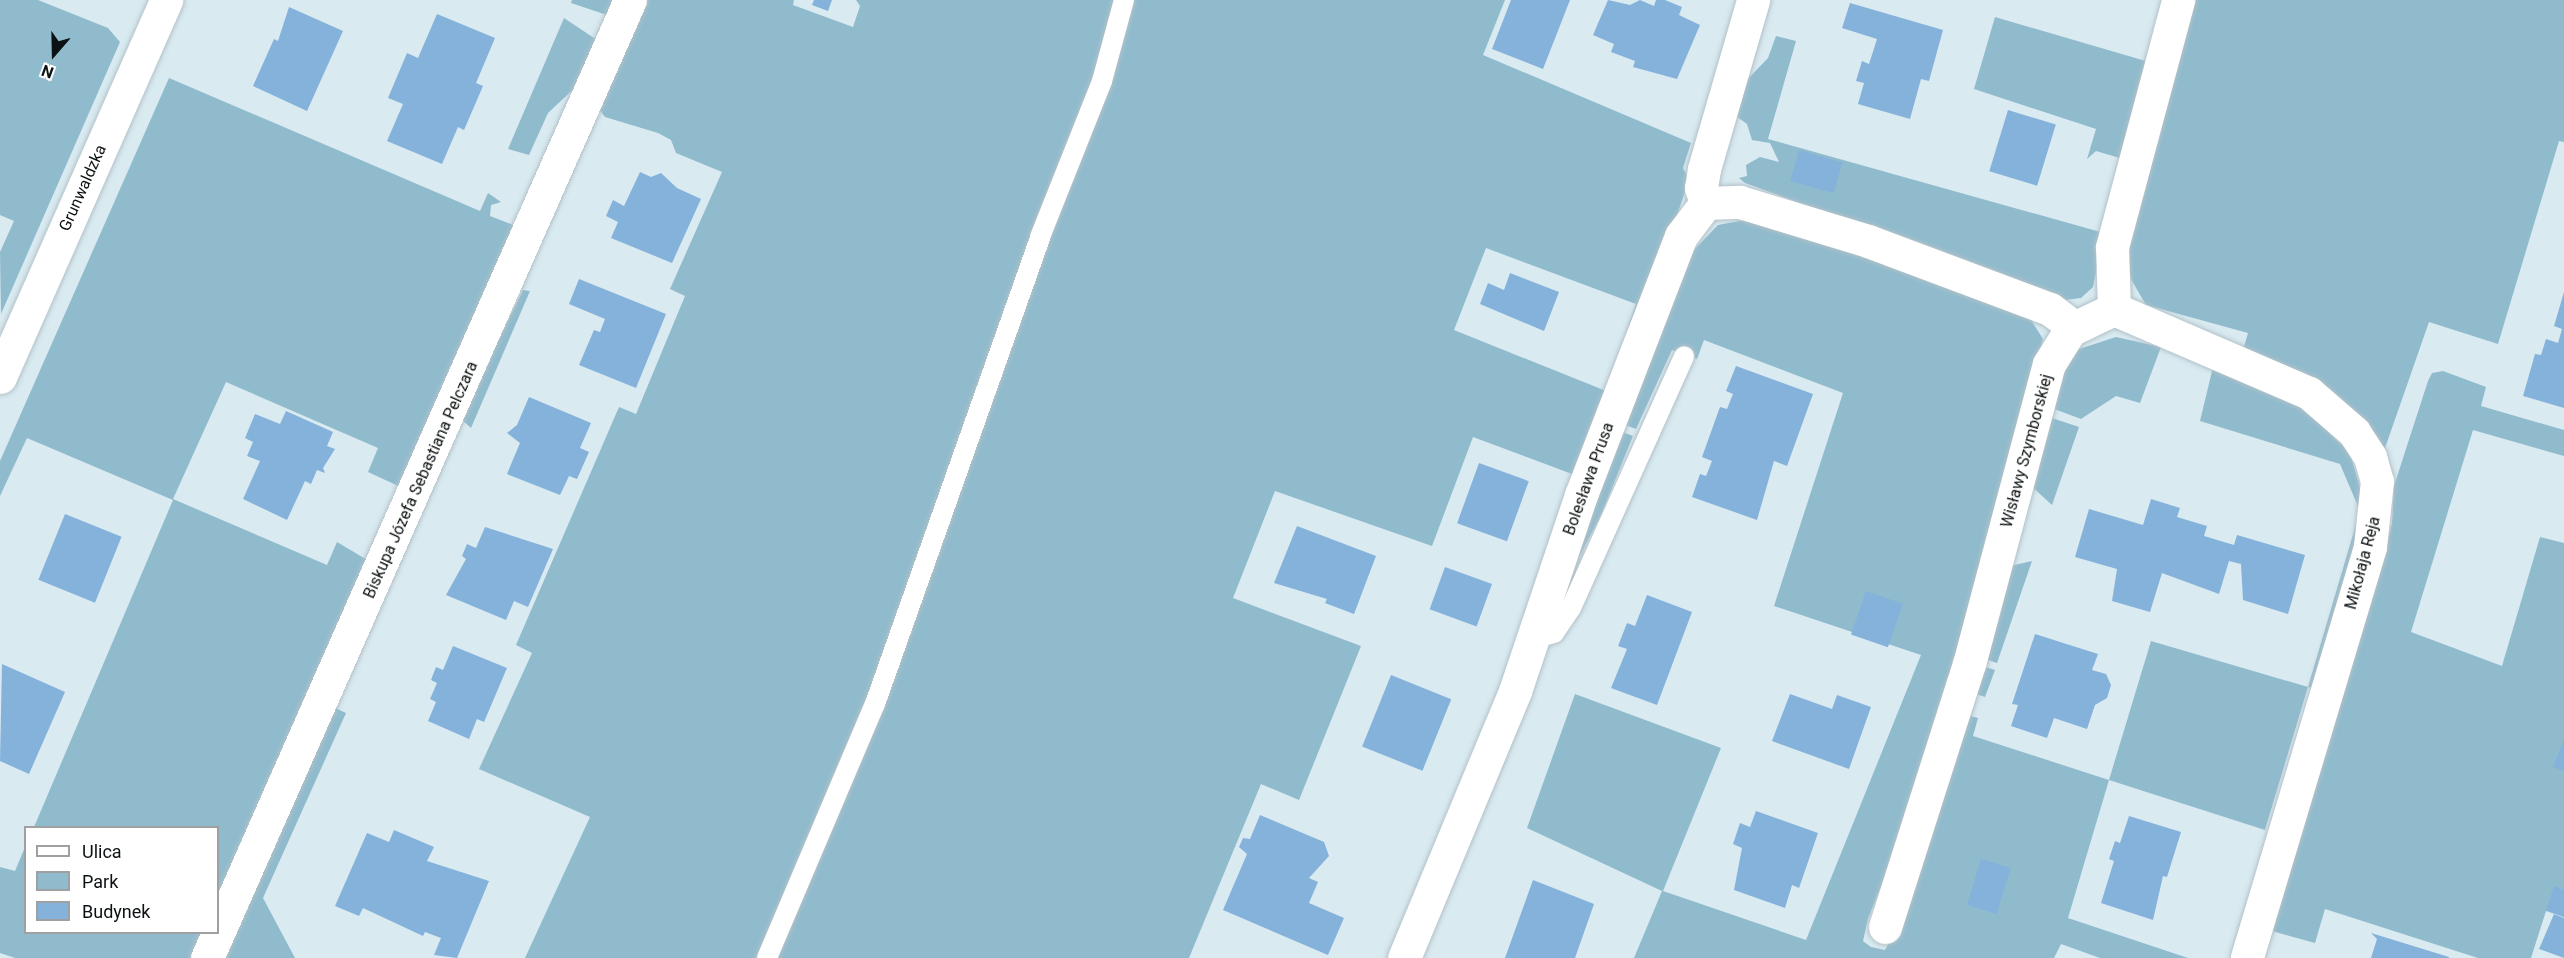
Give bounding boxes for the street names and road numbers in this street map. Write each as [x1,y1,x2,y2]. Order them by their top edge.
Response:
street label: Grunwaldzka [55,142,111,234]
street label: Biskupa Józefa Sebastiana Pelczara [360,358,482,602]
street label: Wisławy Szymborskiej [1997,372,2057,530]
street label: Bolesława Prusa [1560,420,1618,538]
street label: Mikołaja Reja [2341,514,2385,612]

